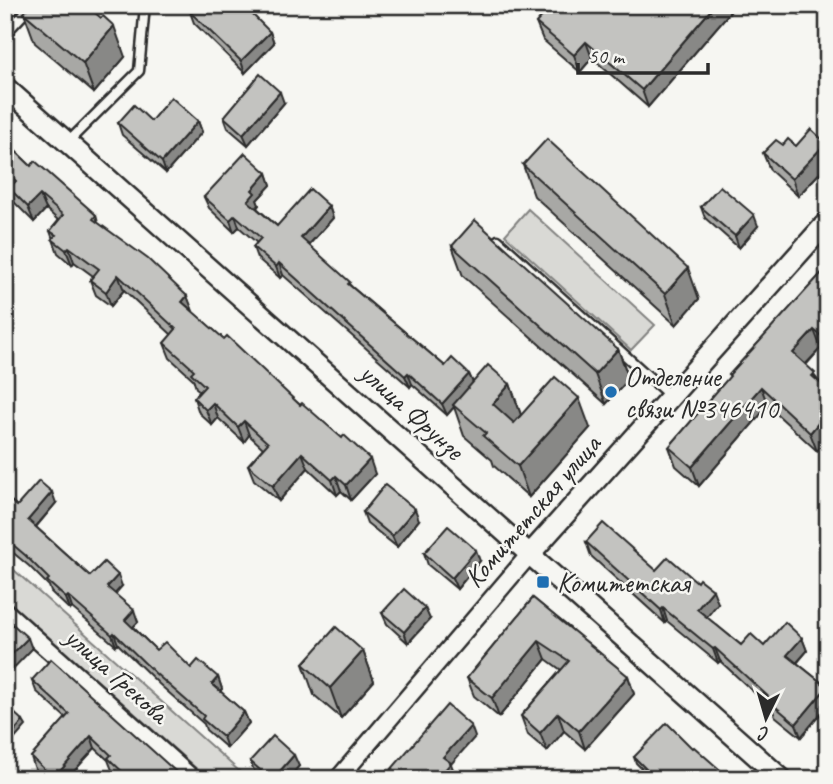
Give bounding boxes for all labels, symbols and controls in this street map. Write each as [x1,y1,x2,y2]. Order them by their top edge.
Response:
scale bar [578,32,707,76]
text: 50 m [588,43,626,69]
street label: улица Фрунзе [351,354,473,468]
place label: Отделение связи №346410 [625,359,780,426]
marker: Отделение связи №346410 [603,384,619,400]
street label: Комитетская улица [456,426,609,595]
place label: Комитетская [557,565,692,600]
marker: Комитетская [535,574,551,590]
street label: улица Грекова [57,618,178,732]
north arrow [732,682,802,752]
text: С [756,721,770,746]

